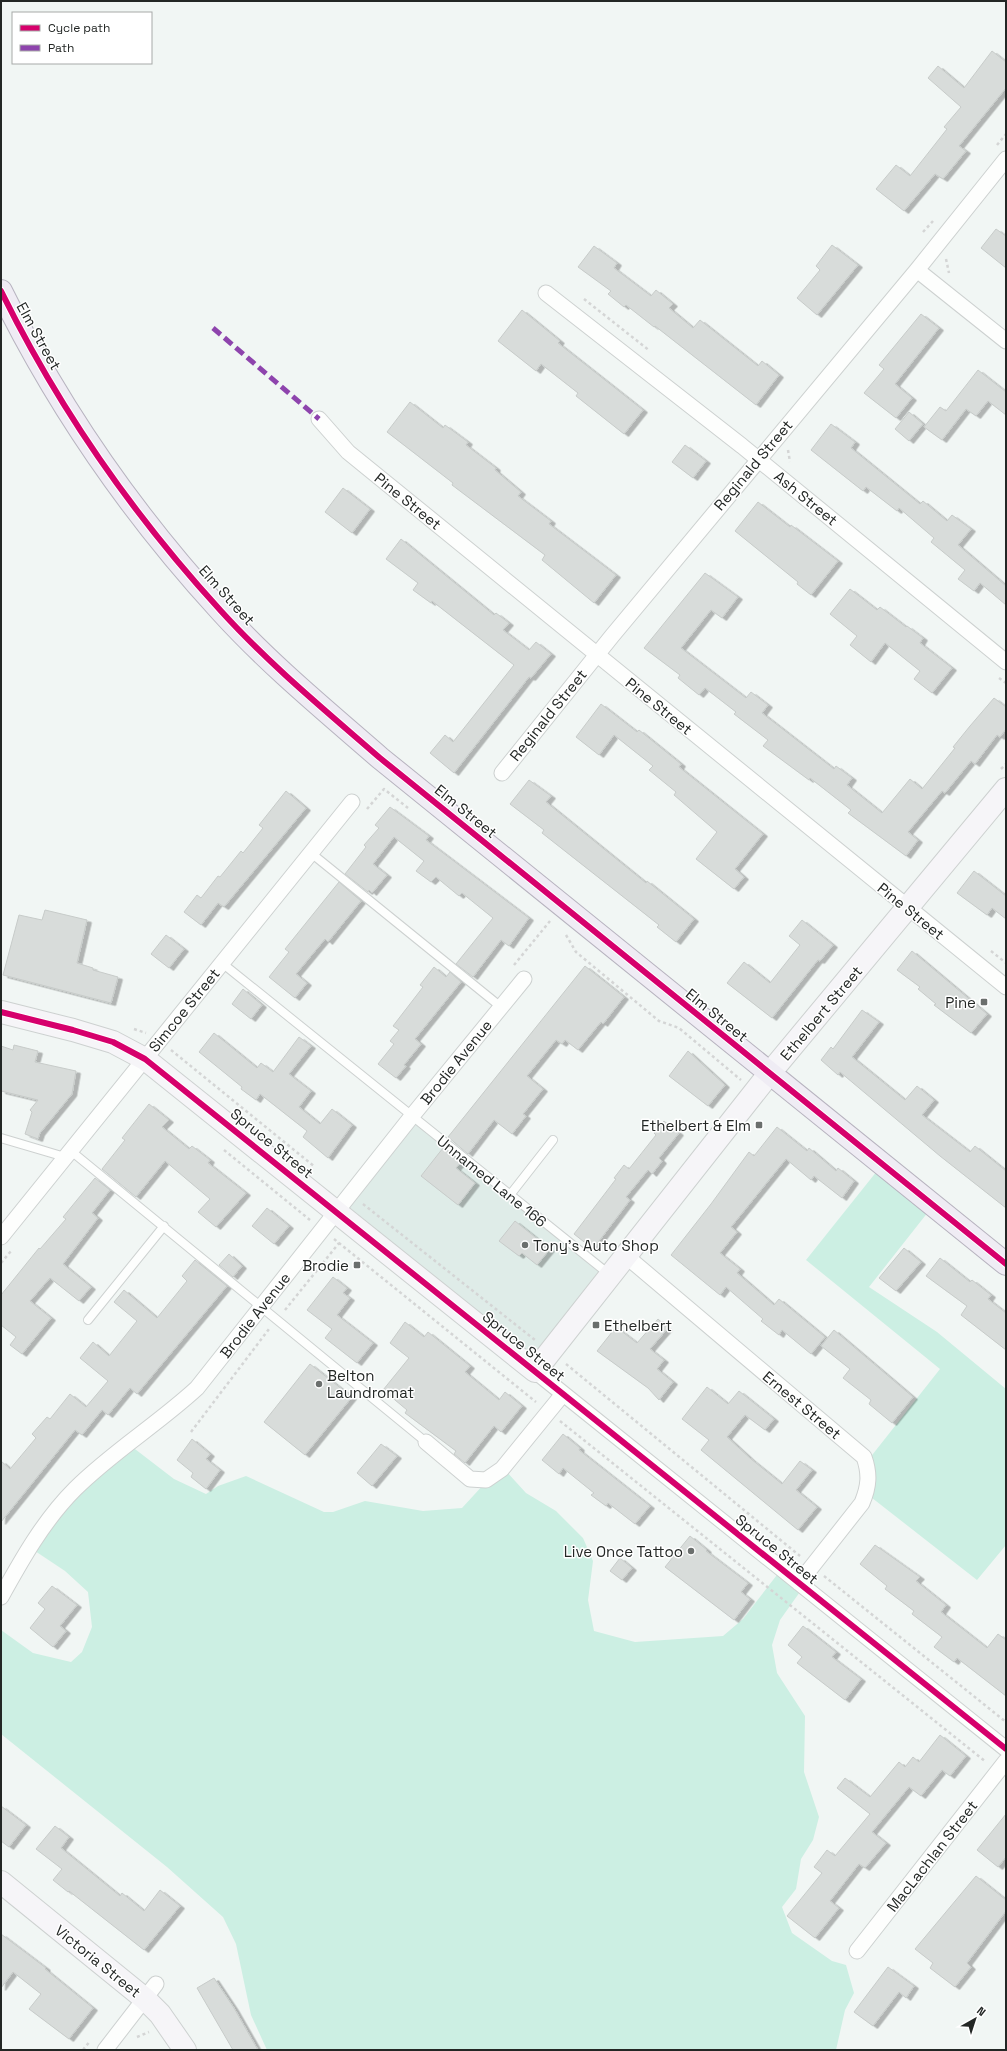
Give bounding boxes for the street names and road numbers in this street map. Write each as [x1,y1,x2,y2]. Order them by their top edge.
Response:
street label: Elm Street [13,299,65,373]
street label: Reginald Street [710,416,796,514]
street label: Ash Street [770,467,842,529]
street label: Pine Street [371,468,445,534]
street label: Elm Street [195,561,259,629]
street label: Reginald Street [505,665,591,765]
street label: Pine Street [622,673,696,739]
street label: Elm Street [431,780,501,842]
street label: Pine Street [874,878,948,944]
street label: Ethelbert Street [776,962,866,1064]
street label: Simcoe Street [144,964,224,1056]
street label: Elm Street [682,984,752,1046]
street label: Brodie Avenue [416,1016,496,1108]
street label: Spruce Street [227,1104,317,1182]
street label: Unnamed Lane 166 [433,1131,551,1231]
street label: Brodie Avenue [216,1268,294,1362]
street label: Spruce Street [479,1307,569,1385]
street label: Ernest Street [759,1367,845,1443]
street label: Spruce Street [732,1510,822,1588]
street label: MacLachlan Street [883,1796,982,1916]
street label: Victoria Street [51,1921,145,2002]

